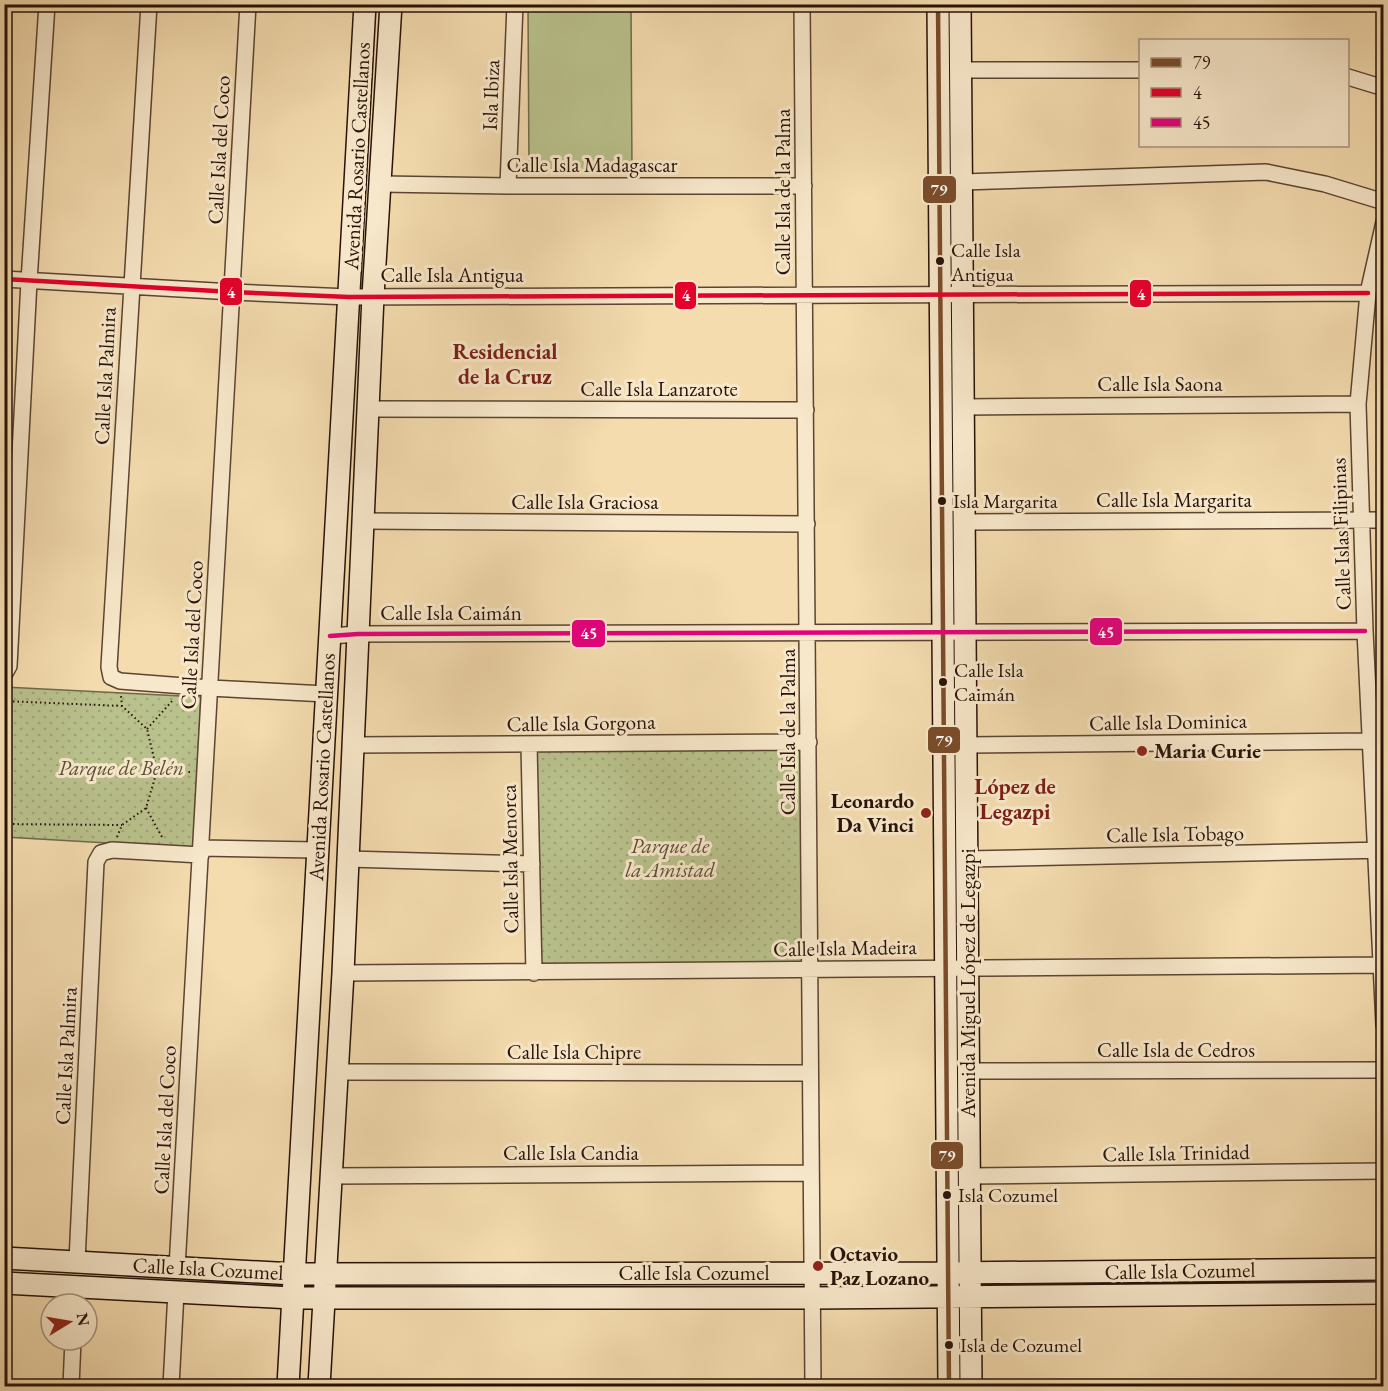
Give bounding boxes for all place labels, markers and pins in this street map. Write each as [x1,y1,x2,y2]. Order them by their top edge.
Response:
place label: Calle Isla Antigua [950,237,1021,287]
marker: Calle Isla Antigua [934,255,946,267]
place label: Isla Margarita [953,488,1058,514]
marker: Isla Margarita [936,495,948,507]
place label: Calle Isla Caimán [954,657,1024,707]
marker: Calle Isla Caimán [937,676,949,688]
place label: Maria Curie [1154,737,1261,764]
marker: Maria Curie [1135,744,1149,758]
place label: Leonardo Da Vinci [831,787,914,838]
marker: Leonardo Da Vinci [919,806,933,820]
place label: Isla Cozumel [958,1182,1058,1208]
marker: Isla Cozumel [941,1189,953,1201]
place label: Octavio Paz Lozano [830,1240,930,1291]
marker: Octavio Paz Lozano [811,1259,825,1273]
place label: Isla de Cozumel [960,1332,1082,1358]
marker: Isla de Cozumel [943,1339,955,1351]

